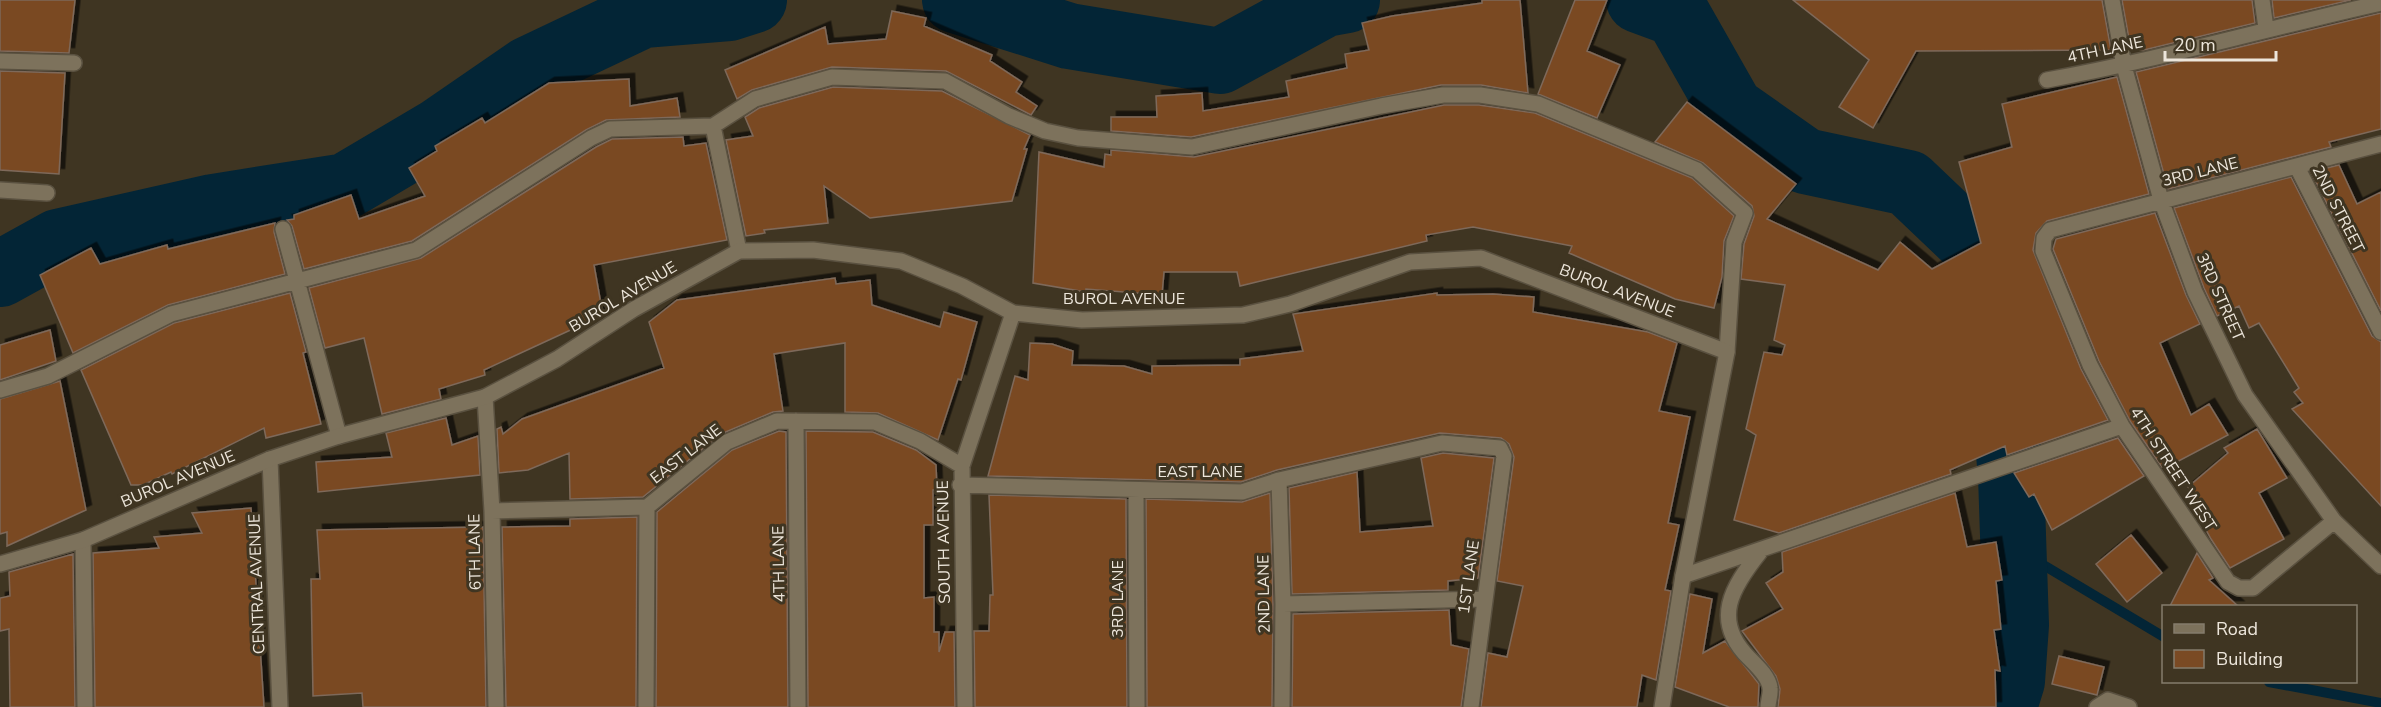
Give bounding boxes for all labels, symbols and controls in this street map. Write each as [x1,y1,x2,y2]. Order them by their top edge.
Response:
scale bar [2165,24,2276,62]
street label: 4TH LANE [2065,31,2145,69]
text: 20 m [2174,33,2216,57]
street label: 3RD LANE [2160,152,2240,192]
street label: 2ND STREET [2307,161,2370,257]
street label: 3RD STREET [2191,249,2249,345]
street label: BUROL AVENUE [565,256,681,338]
street label: BUROL AVENUE [1556,259,1678,323]
street label: BUROL AVENUE [1063,288,1185,310]
street label: 4TH STREET WEST [2125,403,2222,536]
street label: EAST LANE [646,419,726,489]
street label: BUROL AVENUE [117,445,239,513]
street label: EAST LANE [1157,461,1243,483]
street label: SOUTH AVENUE [932,480,956,604]
street label: CENTRAL AVENUE [244,513,270,655]
street label: 6TH LANE [463,513,487,591]
street label: 4TH LANE [767,525,791,603]
street label: 1ST LANE [1453,539,1485,615]
street label: 2ND LANE [1252,555,1276,633]
street label: 3RD LANE [1107,560,1129,638]
legend [2162,605,2357,683]
text: Road [2216,617,2258,641]
text: Building [2216,647,2283,671]

